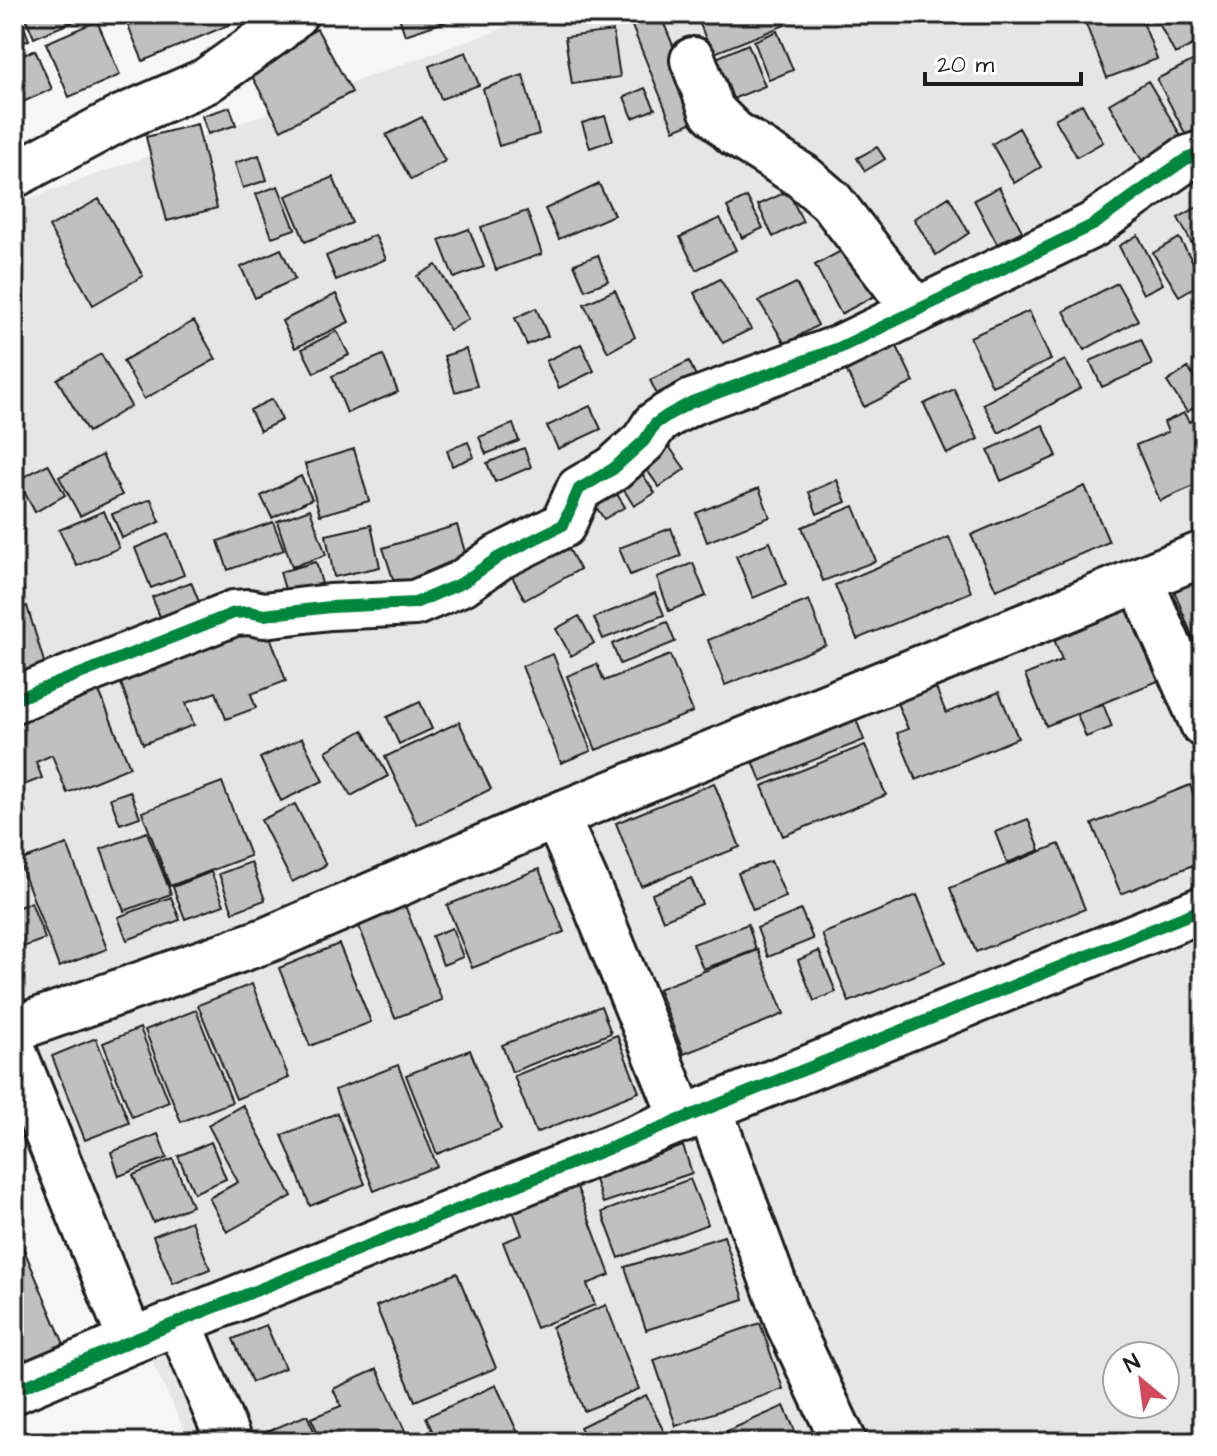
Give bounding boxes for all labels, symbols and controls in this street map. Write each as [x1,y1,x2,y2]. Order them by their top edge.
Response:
scale bar [925,36,1081,86]
text: 20 m [937,48,994,82]
north arrow [1101,1340,1181,1420]
text: N [1118,1347,1146,1381]

